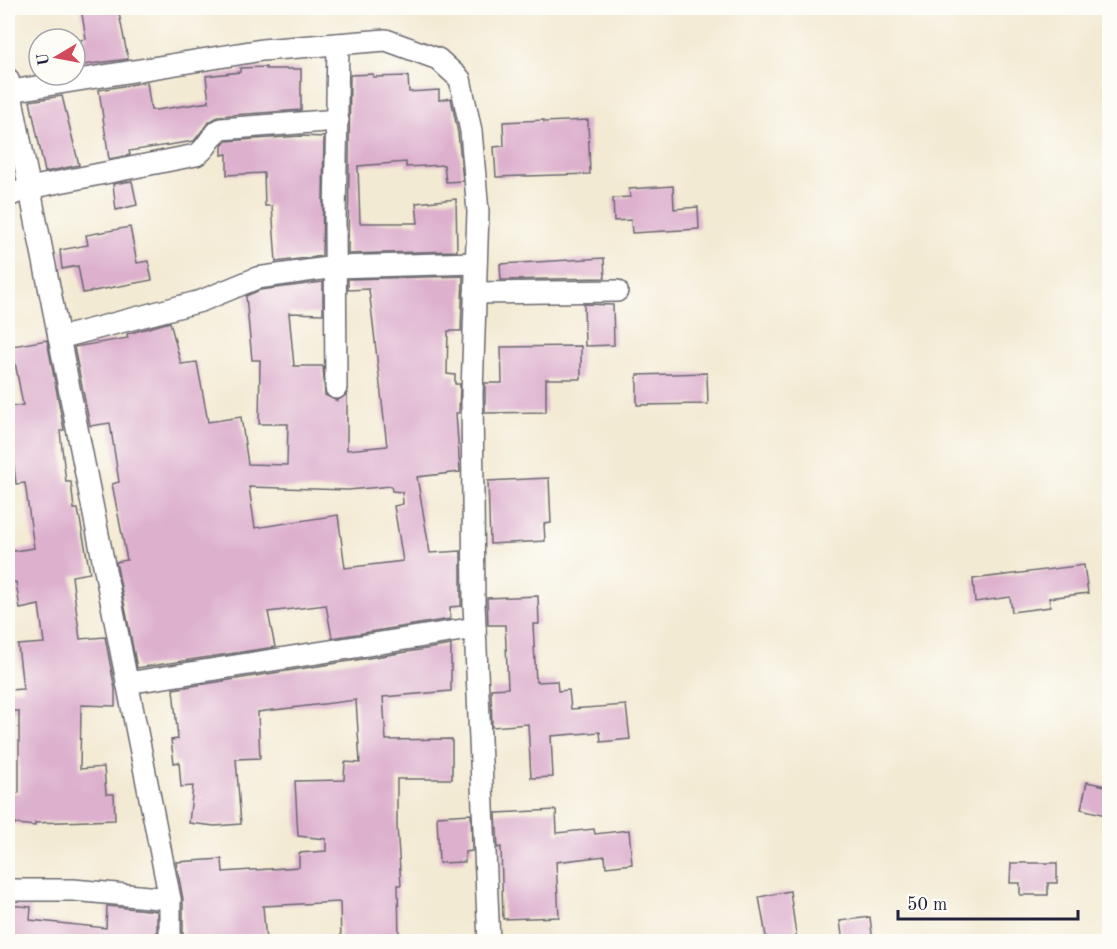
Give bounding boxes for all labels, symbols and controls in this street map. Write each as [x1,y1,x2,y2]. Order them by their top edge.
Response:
north arrow [27,27,87,87]
text: U [35,51,53,67]
scale bar [898,883,1078,921]
text: 50 m [907,896,947,914]

